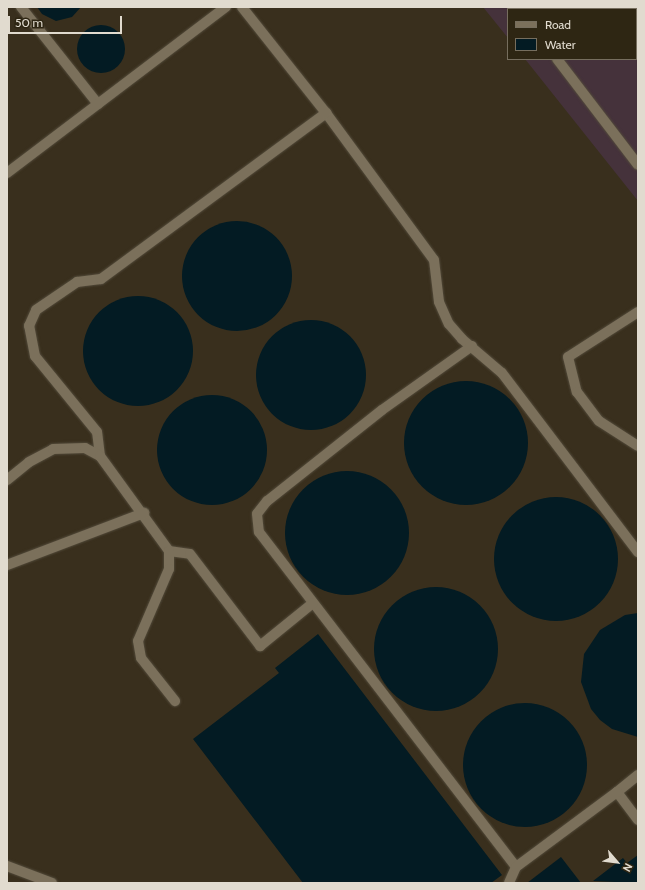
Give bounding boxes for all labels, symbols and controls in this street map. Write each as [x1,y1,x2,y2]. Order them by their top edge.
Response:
scale bar [10,8,124,34]
legend [507,8,637,60]
text: 50 m [15,15,43,30]
text: Road [545,17,571,32]
text: Water [545,37,575,52]
north arrow [597,842,637,882]
text: N [620,861,636,874]

